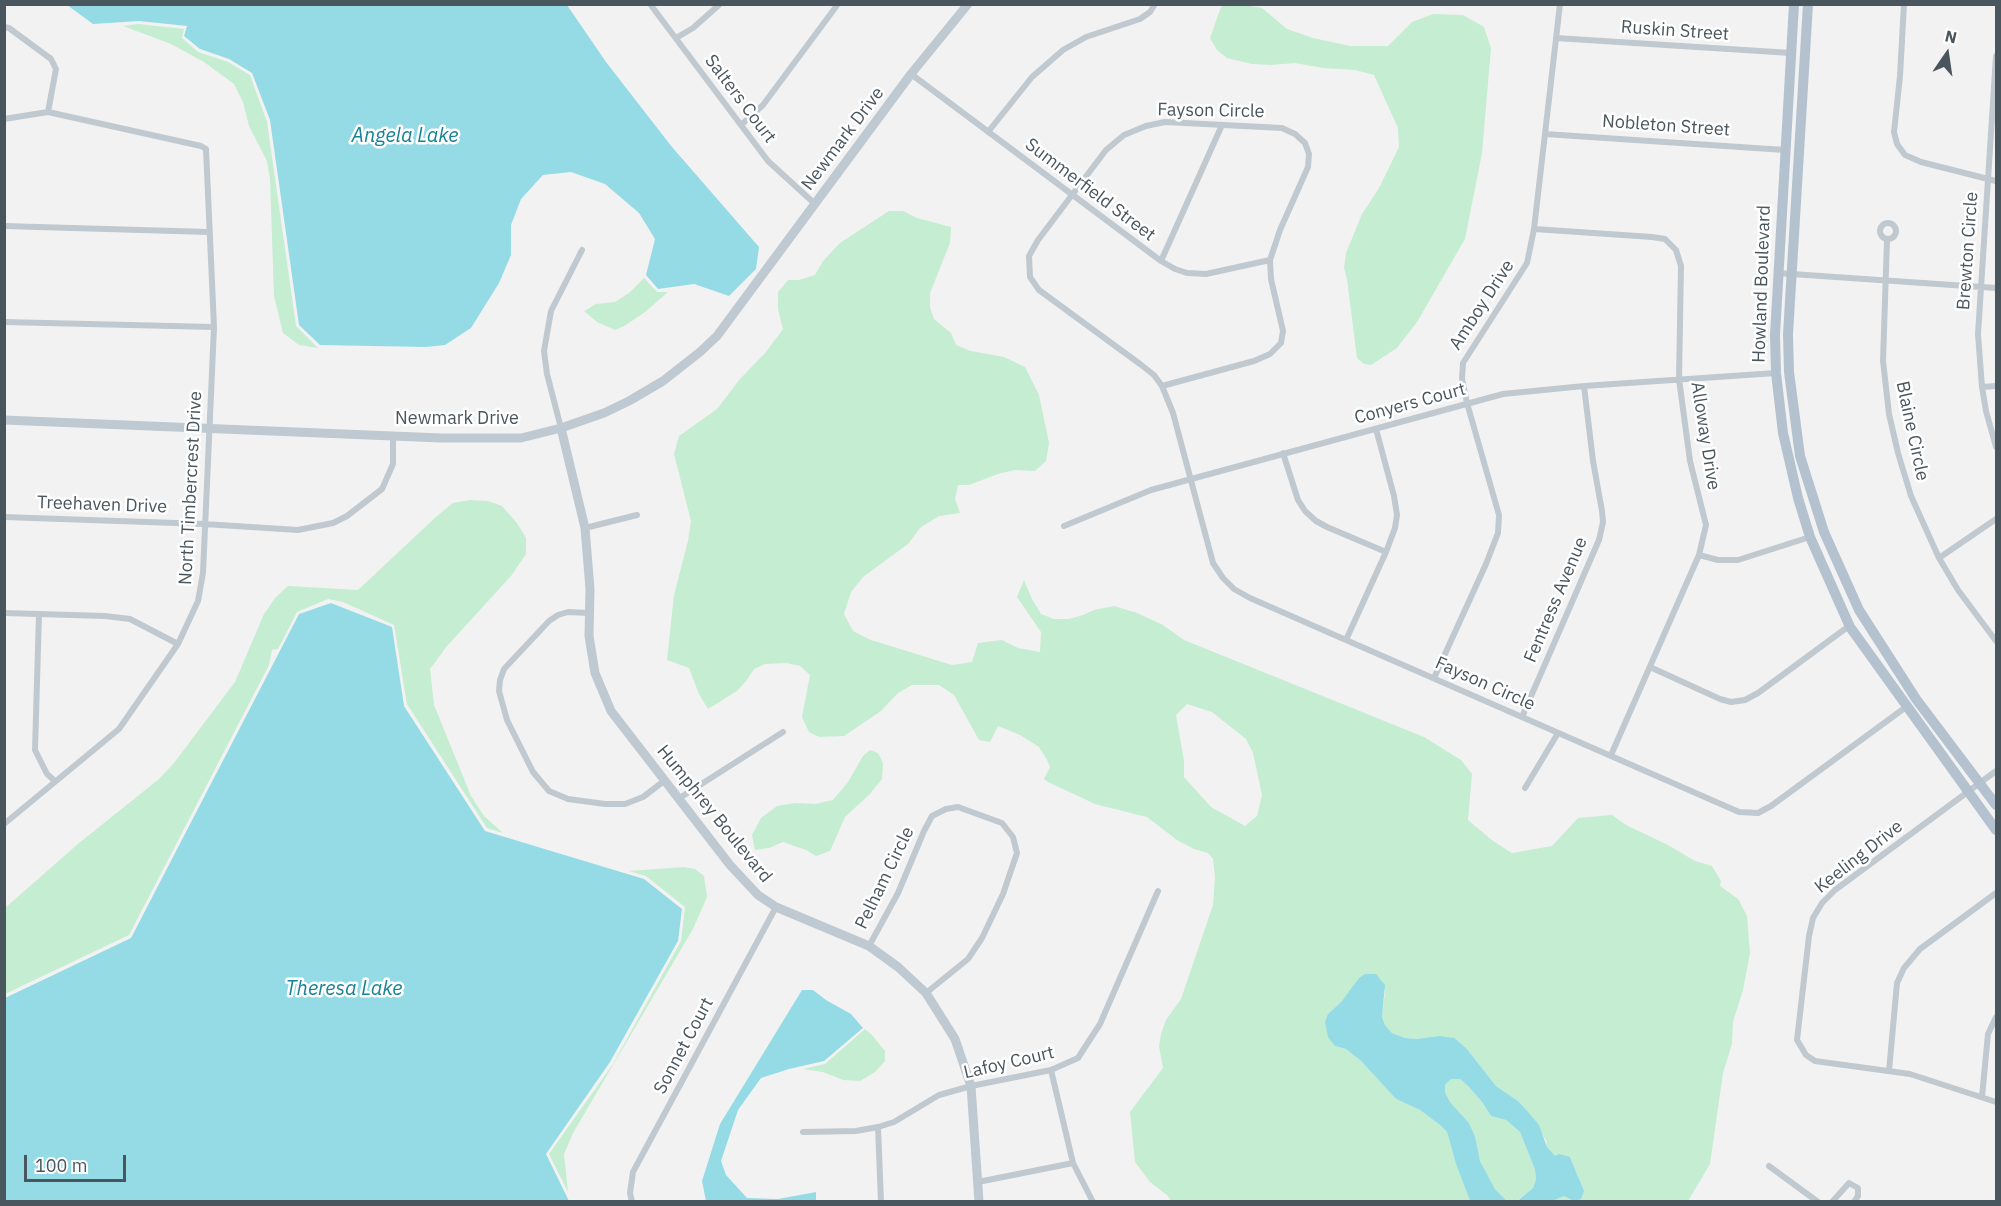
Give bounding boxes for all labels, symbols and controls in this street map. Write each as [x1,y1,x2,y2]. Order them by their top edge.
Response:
street label: Ruskin Street [1620,16,1730,46]
north arrow [1917,24,1977,84]
text: N [1943,25,1959,48]
street label: Salters Court [700,51,780,147]
street label: Newmark Drive [797,83,889,195]
street label: Fayson Circle [1157,99,1265,123]
street label: Nobleton Street [1601,111,1731,141]
water label: Angela Lake [351,124,459,148]
street label: Summerfield Street [1021,134,1159,246]
street label: Brewton Circle [1953,191,1983,311]
street label: Howland Boulevard [1748,205,1776,363]
street label: Amboy Drive [1445,256,1519,354]
street label: Conyers Court [1352,379,1468,429]
street label: Blaine Circle [1891,379,1933,483]
street label: Alloway Drive [1686,380,1724,492]
street label: North Timbercrest Drive [175,391,207,585]
street label: Newmark Drive [395,408,519,430]
street label: Treehaven Drive [37,492,167,518]
street label: Fentress Avenue [1520,534,1592,666]
street label: Fayson Circle [1432,652,1538,716]
street label: Humphrey Boulevard [652,741,776,887]
street label: Keeling Drive [1811,816,1907,898]
street label: Pelham Circle [851,823,919,933]
water label: Theresa Lake [285,977,403,1001]
street label: Sonnet Court [650,994,718,1098]
street label: Lafoy Court [962,1042,1056,1084]
scale bar [27,1143,129,1181]
text: 100 m [35,1154,87,1177]

